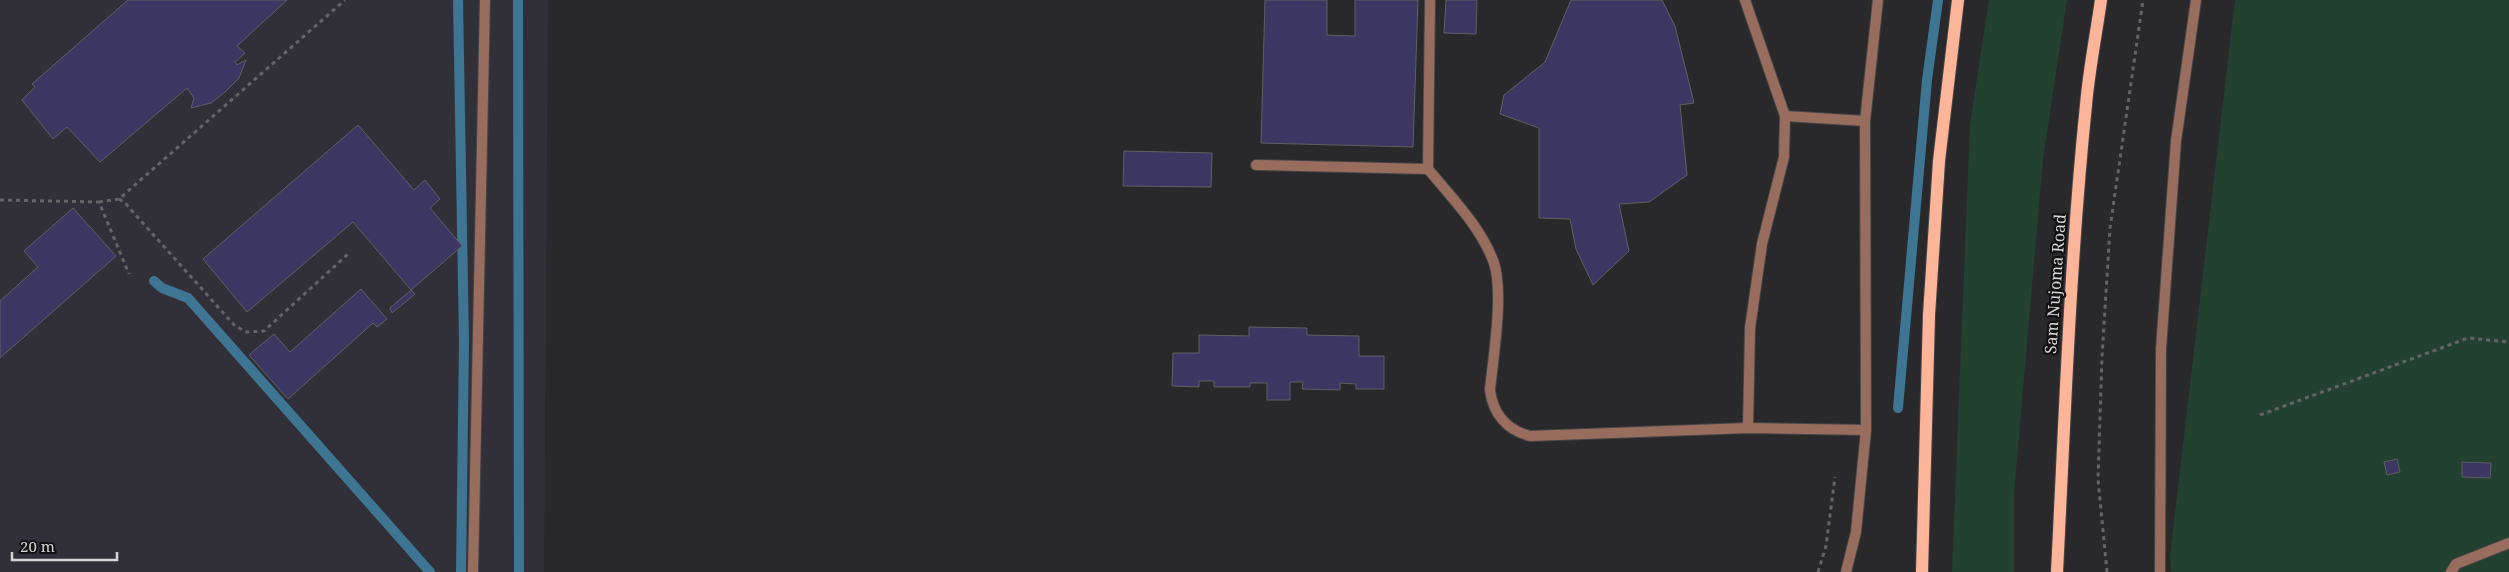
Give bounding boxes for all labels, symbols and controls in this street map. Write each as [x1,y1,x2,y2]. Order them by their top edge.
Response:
street label: Sam Nujoma Road [2039,213,2071,355]
scale bar [12,530,118,562]
text: 20 m [20,536,55,556]

